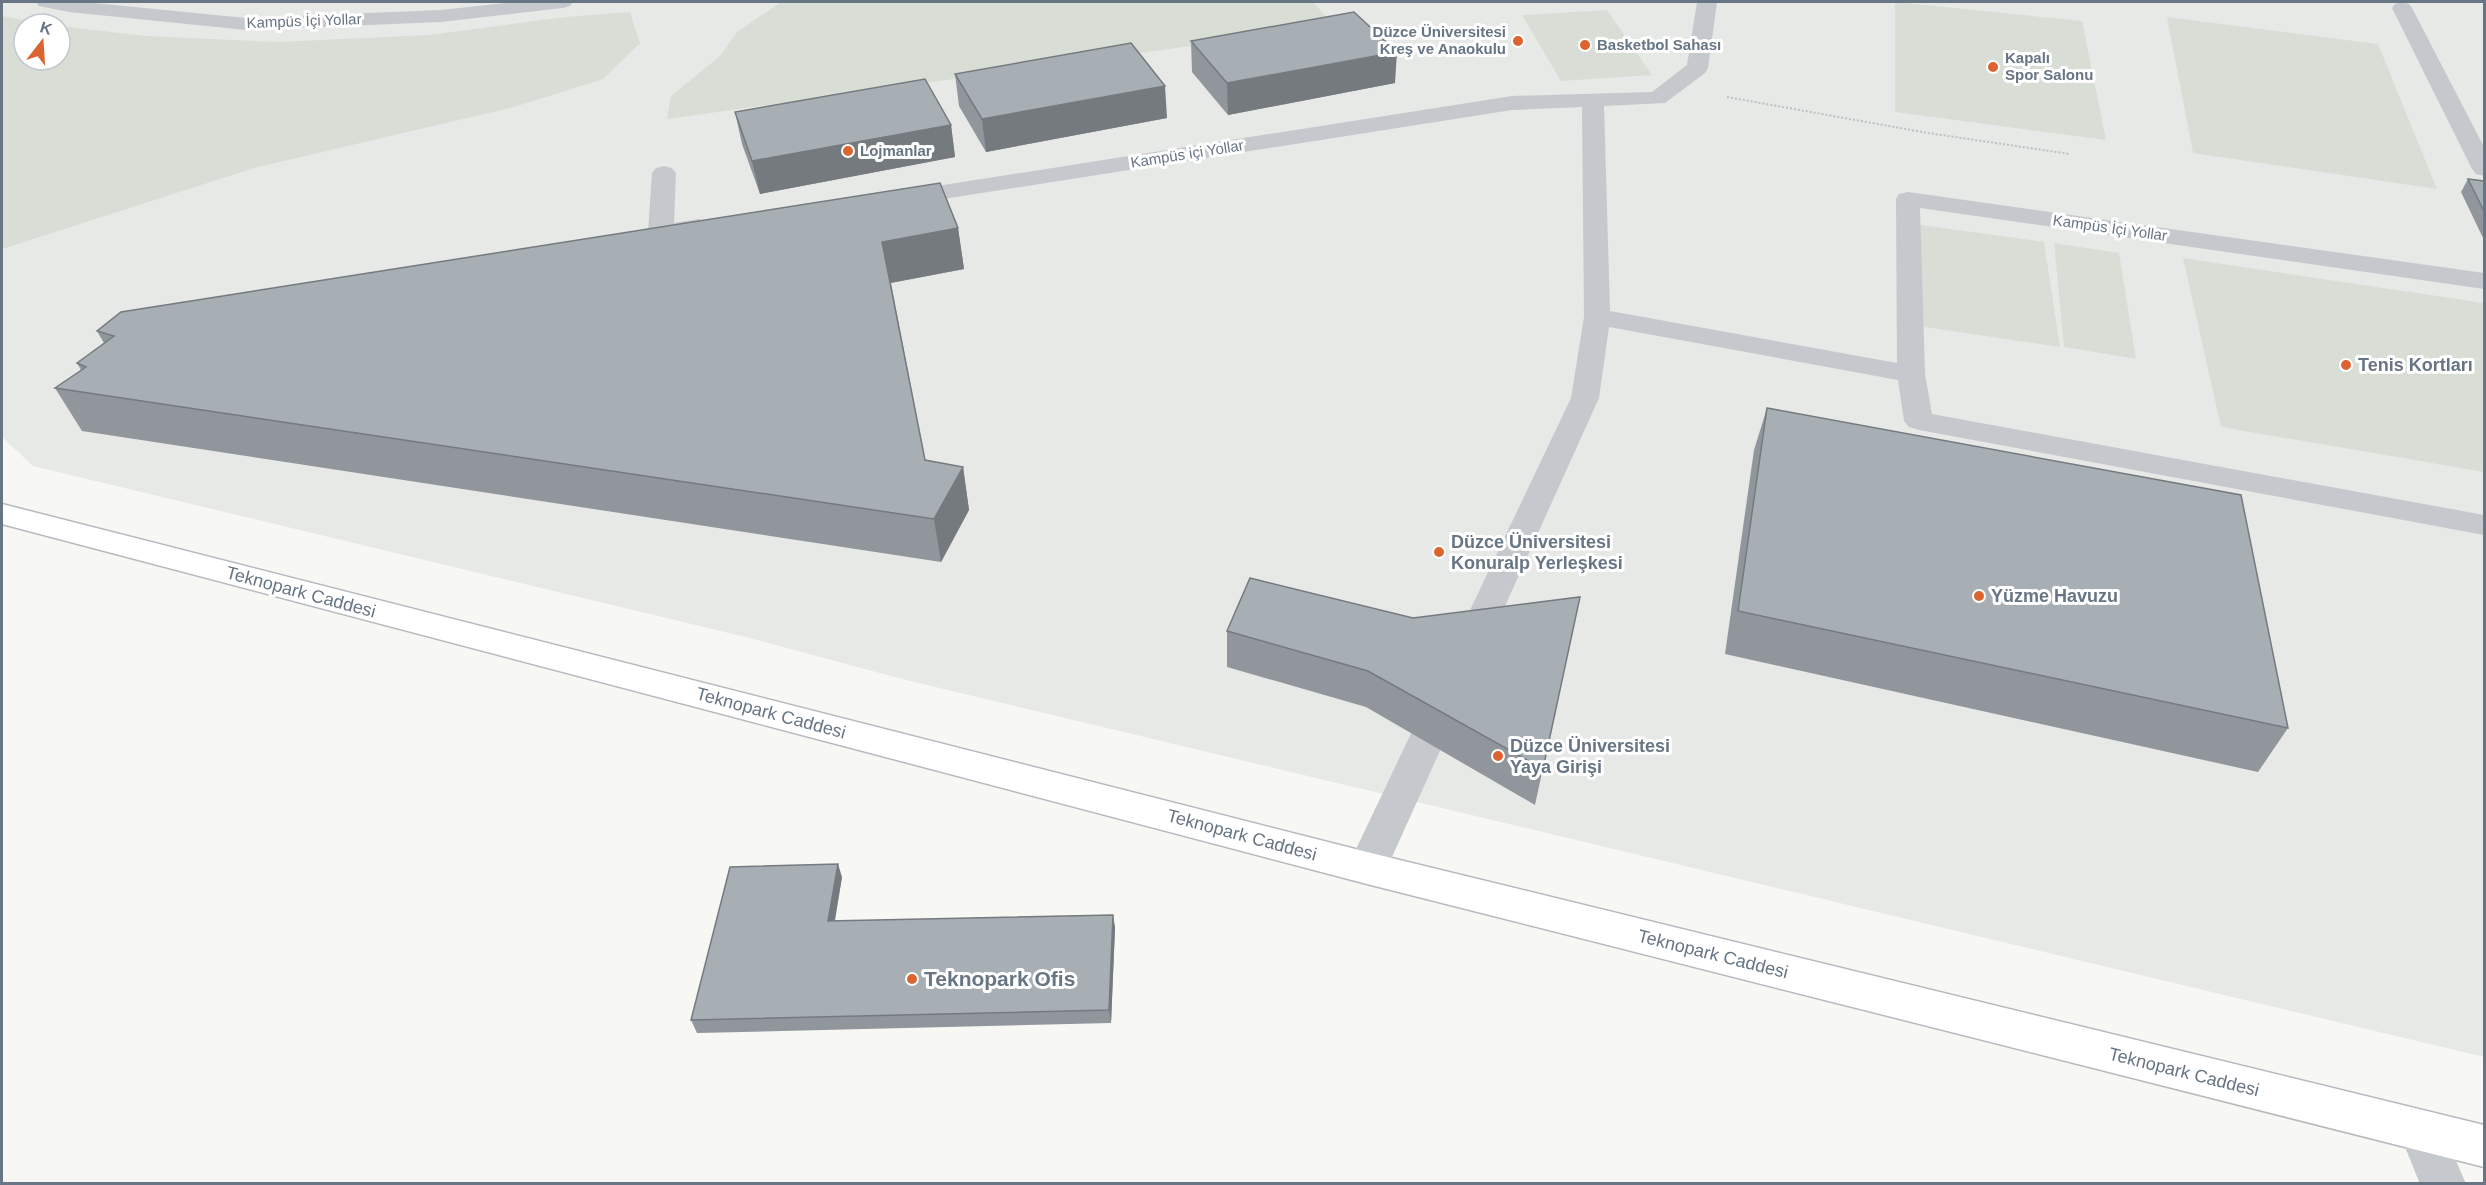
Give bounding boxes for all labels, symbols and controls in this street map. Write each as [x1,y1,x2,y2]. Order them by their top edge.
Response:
street label: Kampüs İçi Yollar [246,10,362,31]
north arrow [12,12,72,72]
text: K [38,18,55,38]
place label: Düzce Üniversitesi Kreş ve Anaokulu [1373,23,1506,57]
marker: Düzce Üniversitesi Kreş ve Anaokulu [1511,34,1525,48]
place label: Basketbol Sahası [1597,36,1721,53]
marker: Basketbol Sahası [1578,38,1592,52]
place label: Kapalı Spor Salonu [2005,49,2093,83]
marker: Kapalı Spor Salonu [1986,60,2000,74]
street label: Kampüs içi Yollar [1129,136,1245,171]
place label: Lojmanlar [860,142,932,159]
marker: Lojmanlar [841,144,855,158]
street label: Kampüs İçi Yollar [2052,211,2168,244]
place label: Tenis Kortları [2358,355,2473,375]
marker: Tenis Kortları [2339,358,2353,372]
place label: Düzce Üniversitesi Konuralp Yerleşkesi [1451,532,1623,573]
marker: Düzce Üniversitesi Konuralp Yerleşkesi [1432,545,1446,559]
street label: Teknopark Caddesi [224,562,378,622]
place label: Yüzme Havuzu [1991,586,2118,606]
marker: Yüzme Havuzu [1972,589,1986,603]
street label: Teknopark Caddesi [694,683,848,743]
place label: Düzce Üniversitesi Yaya Girişi [1510,736,1670,777]
marker: Düzce Üniversitesi Yaya Girişi [1491,749,1505,763]
street label: Teknopark Caddesi [1165,805,1319,865]
street label: Teknopark Caddesi [1636,926,1790,982]
place label: Teknopark Ofis [924,967,1075,990]
marker: Teknopark Ofis [905,972,919,986]
street label: Teknopark Caddesi [2107,1044,2261,1100]

